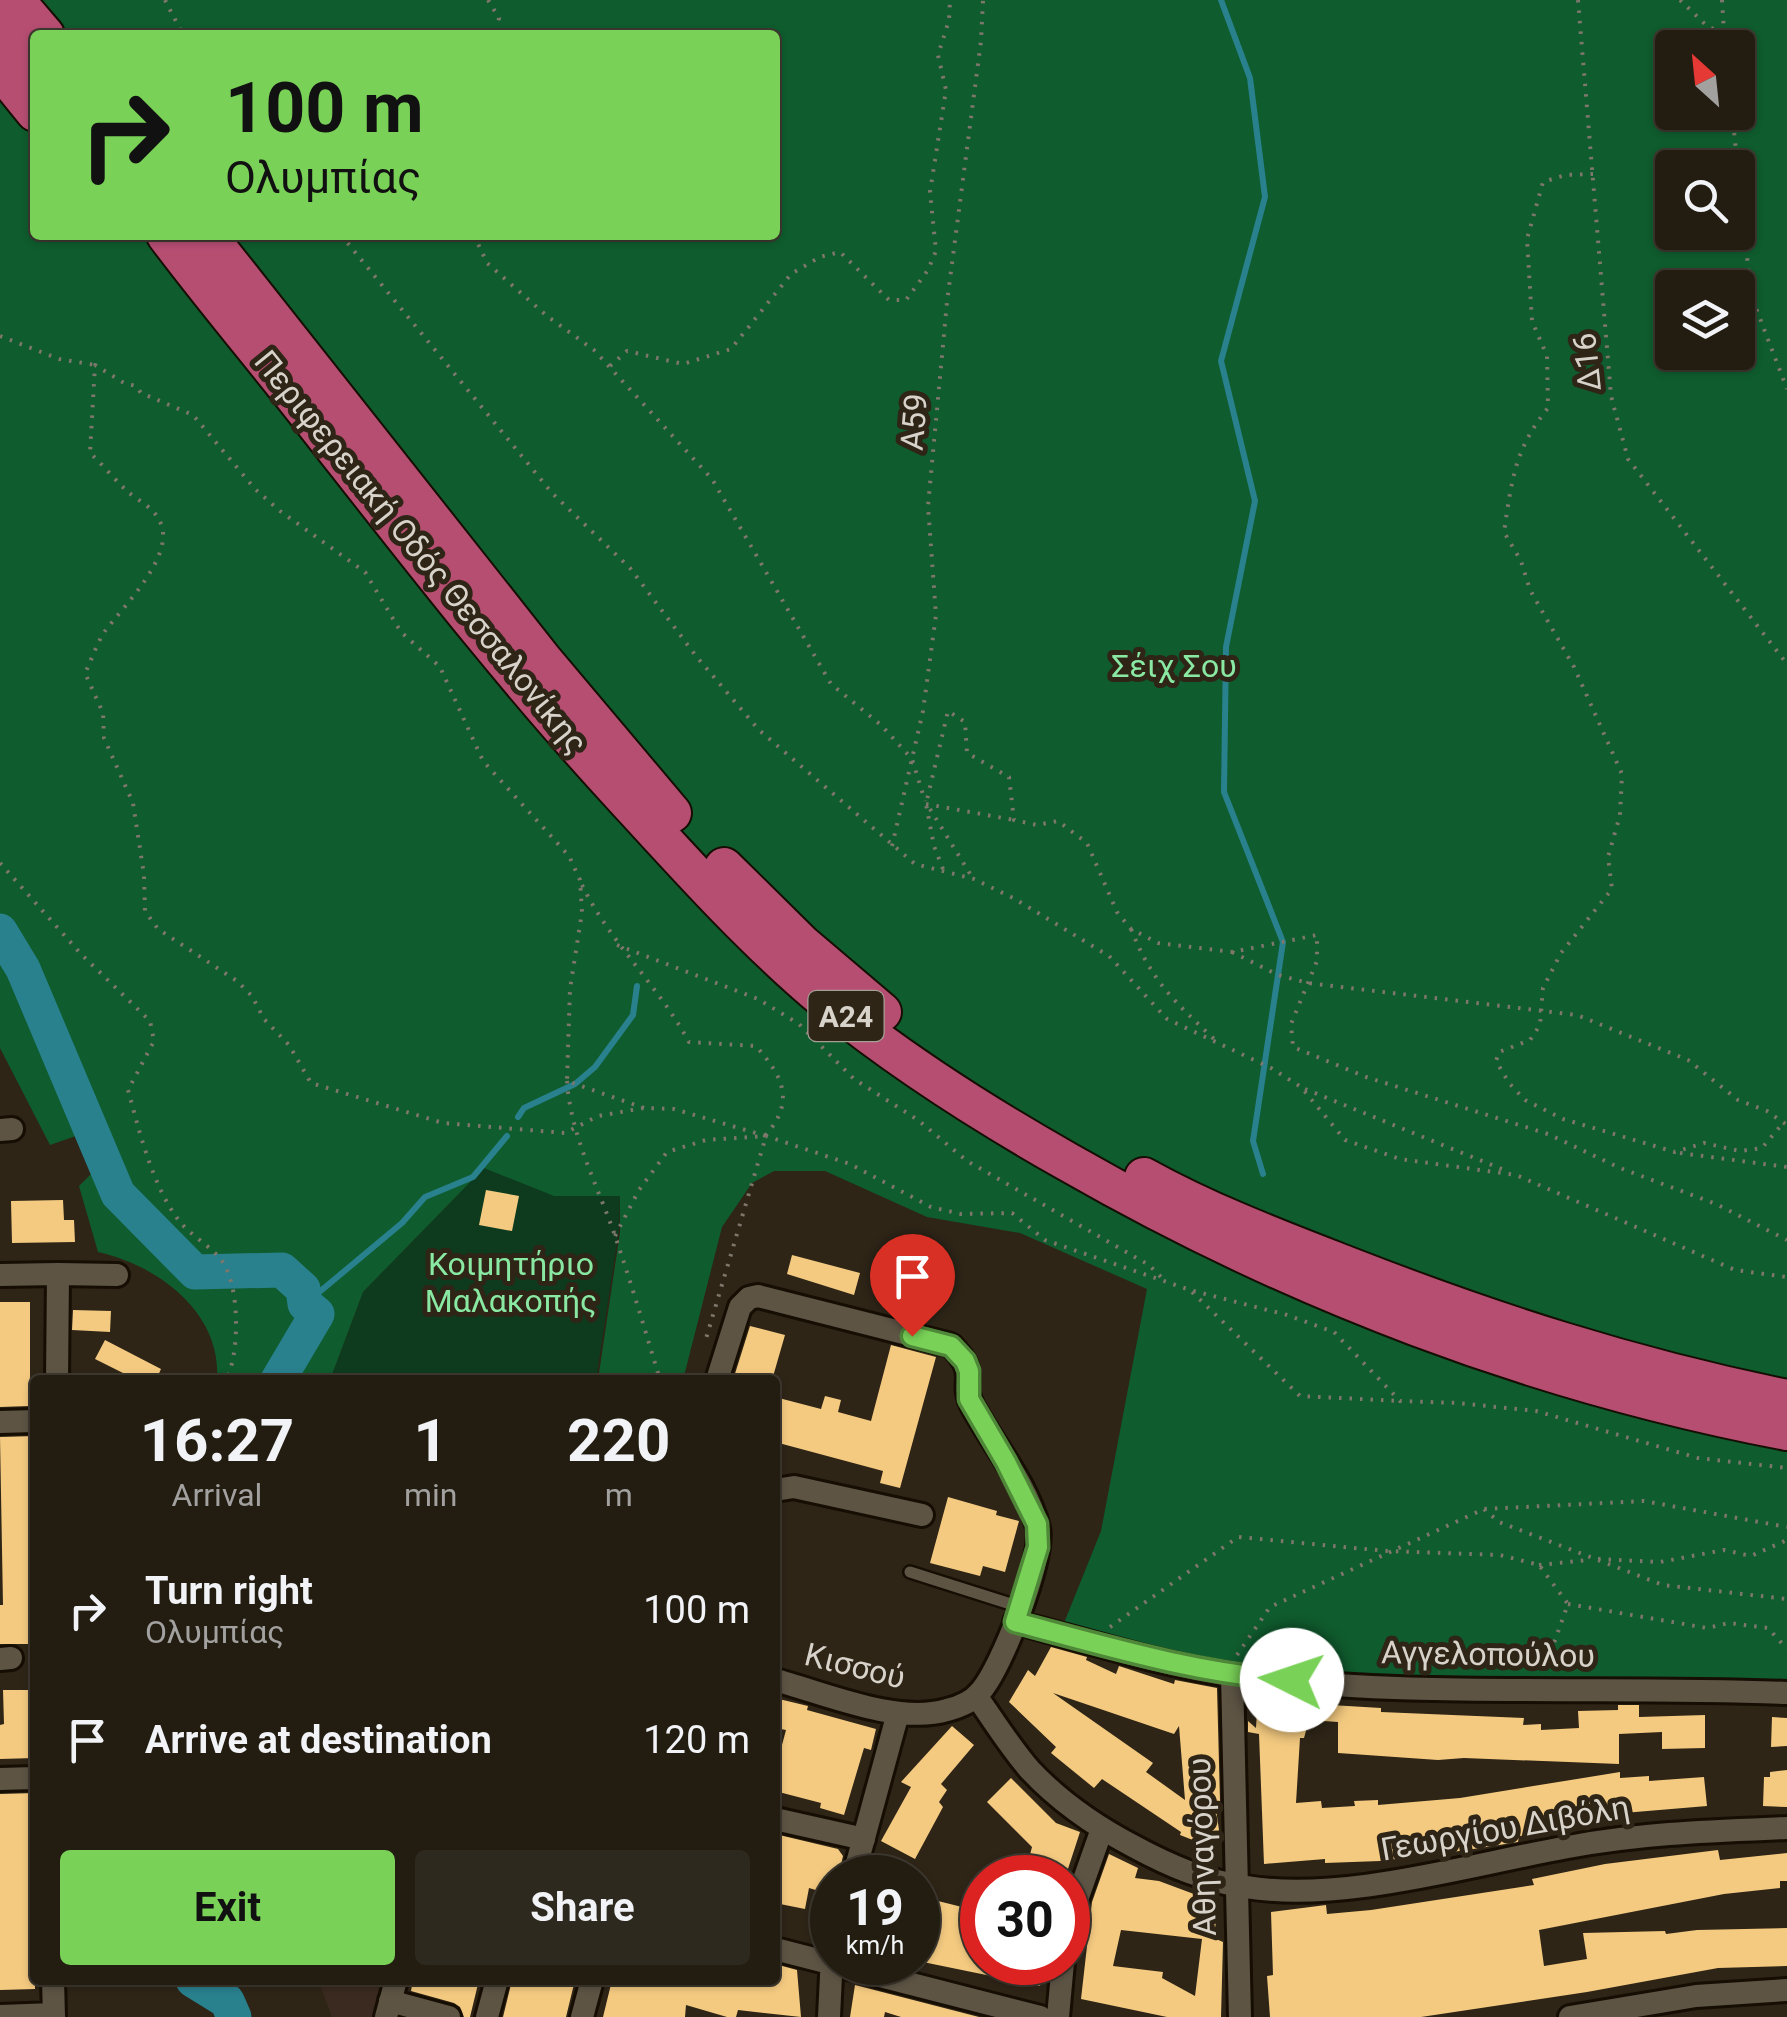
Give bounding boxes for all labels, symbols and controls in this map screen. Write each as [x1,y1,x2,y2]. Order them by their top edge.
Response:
north arrow [1655,30,1755,130]
map controls [1655,30,1755,370]
text: 100 m [225,67,424,149]
icon: right [60,70,190,200]
button: search [1655,150,1755,250]
text: Ολυμπίας [225,151,421,204]
button: layers [1655,270,1755,370]
street label: Δ16 [1565,331,1609,393]
street label: Περιφερειακή Οδός Θεσσαλονίκης [247,343,595,761]
street label: Α59 [893,392,935,452]
park label: Σέιχ Σου [1111,647,1237,685]
road number: Α24 [808,991,884,1041]
pin [870,1234,955,1337]
park label: Κοιμητήριο Μαλακοπής [425,1245,597,1320]
icon: arrive [885,1249,940,1304]
text: 16:27 [140,1405,294,1476]
text: 1 [413,1405,448,1476]
text: 220 [567,1405,670,1476]
text: Arrival [172,1476,262,1514]
text: min [404,1476,457,1514]
text: m [605,1476,633,1514]
text: Turn right [145,1569,313,1613]
icon: right [60,1583,115,1638]
text: 100 m [643,1588,750,1632]
text: Ολυμπίας [145,1613,285,1651]
position arrow [1240,1628,1344,1732]
street label: Αγγελοπούλου [1381,1633,1595,1675]
street label: Κισσού [801,1635,909,1697]
icon: arrive [60,1713,115,1768]
text: Arrive at destination [145,1718,492,1762]
text: 120 m [643,1718,750,1762]
street label: Αθηναγόρου [1180,1757,1224,1937]
street label: Γεωργίου Διβόλη [1378,1787,1632,1869]
button: Exit [60,1850,395,1965]
button: Share [415,1850,750,1965]
speed limit sign: 30 [960,1855,1090,1985]
text: 19 [846,1879,904,1937]
text: km/h [846,1931,904,1960]

